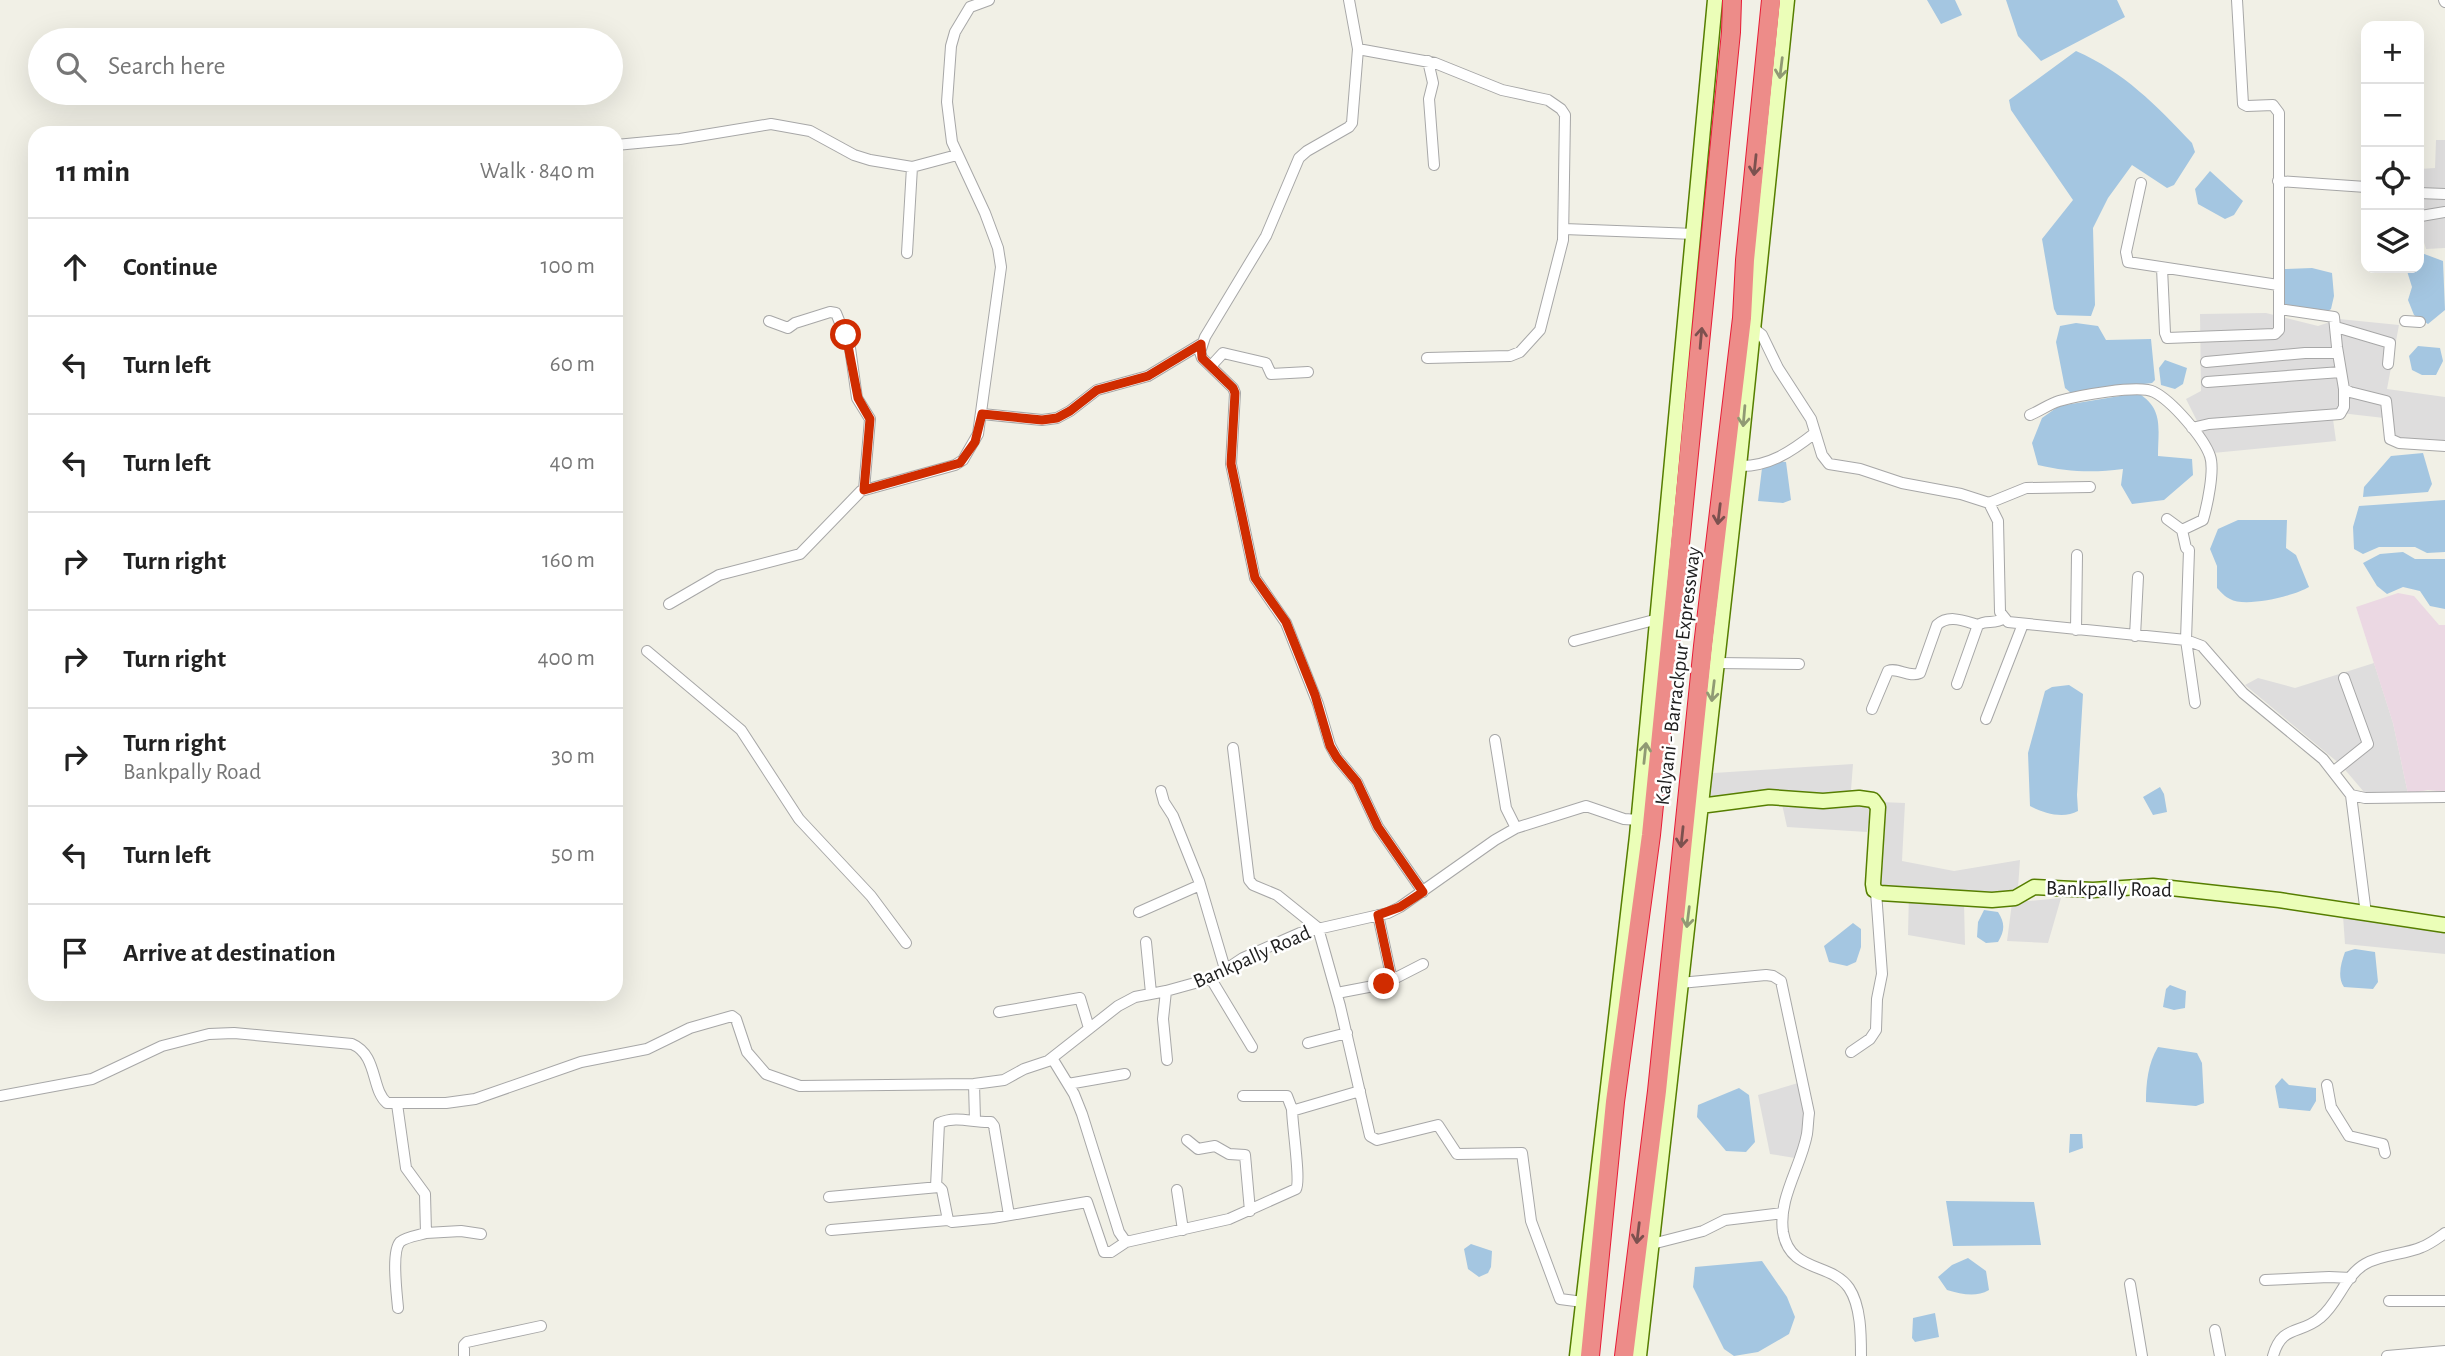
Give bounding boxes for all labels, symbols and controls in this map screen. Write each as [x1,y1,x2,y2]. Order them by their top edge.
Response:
map controls [2361,21,2424,273]
button: + [2361,21,2424,84]
search box [28,28,623,105]
icon: search [52,48,90,86]
text: Search here [108,53,226,79]
one-way arrow [1774,56,1787,79]
button: − [2361,84,2424,147]
button: locate [2361,147,2424,210]
one-way arrow [1748,154,1761,176]
text: 11 min [56,157,130,187]
text: Walk · 840 m [480,160,595,183]
button: layers [2361,210,2424,273]
icon: ahead [56,248,94,286]
text: Continue [123,254,218,280]
text: 100 m [541,255,595,278]
route start [830,319,861,350]
one-way arrow [1695,328,1708,350]
icon: left [56,346,94,384]
text: Turn left [123,352,211,378]
text: 60 m [550,353,595,376]
one-way arrow [1737,404,1750,427]
icon: left [56,444,94,482]
text: Turn left [123,450,211,476]
text: 40 m [550,451,595,474]
one-way arrow [1713,502,1726,524]
icon: right [56,542,94,580]
street label: Kalyani - Barrackpur Expressway [1652,545,1704,807]
text: Turn right [123,548,226,574]
text: 160 m [542,549,595,572]
icon: right [56,640,94,678]
text: Turn right [123,646,226,672]
text: 400 m [537,647,595,670]
one-way arrow [1707,679,1720,701]
text: Turn right [123,730,226,756]
icon: right [56,738,94,776]
one-way arrow [1639,742,1652,764]
text: 30 m [551,745,595,768]
text: Bankpally Road [123,761,261,784]
one-way arrow [1676,825,1689,848]
icon: left [56,836,94,874]
text: Turn left [123,842,211,868]
text: 50 m [551,843,595,866]
street label: Bankpally Road [2046,877,2172,901]
one-way arrow [1681,905,1694,927]
street label: Bankpally Road [1190,922,1314,992]
icon: arrive [56,934,94,972]
text: Arrive at destination [123,940,336,966]
route end [1368,968,1399,999]
one-way arrow [1632,1222,1645,1244]

